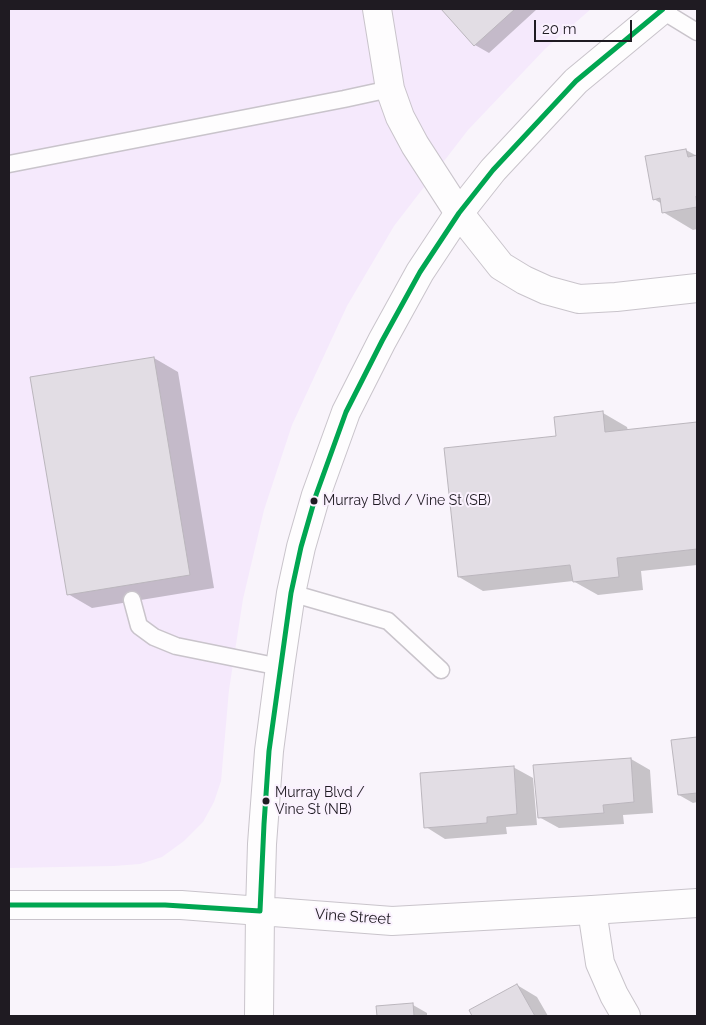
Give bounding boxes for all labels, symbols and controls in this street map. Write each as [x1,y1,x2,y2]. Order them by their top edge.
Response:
scale bar [536,10,634,42]
text: 20 m [542,20,577,38]
place label: Murray Blvd / Vine St (SB) [323,493,491,509]
marker: Murray Blvd / Vine St (SB) [309,496,319,506]
place label: Murray Blvd / Vine St (NB) [275,785,365,818]
marker: Murray Blvd / Vine St (NB) [261,796,271,806]
street label: Vine Street [314,905,392,929]

